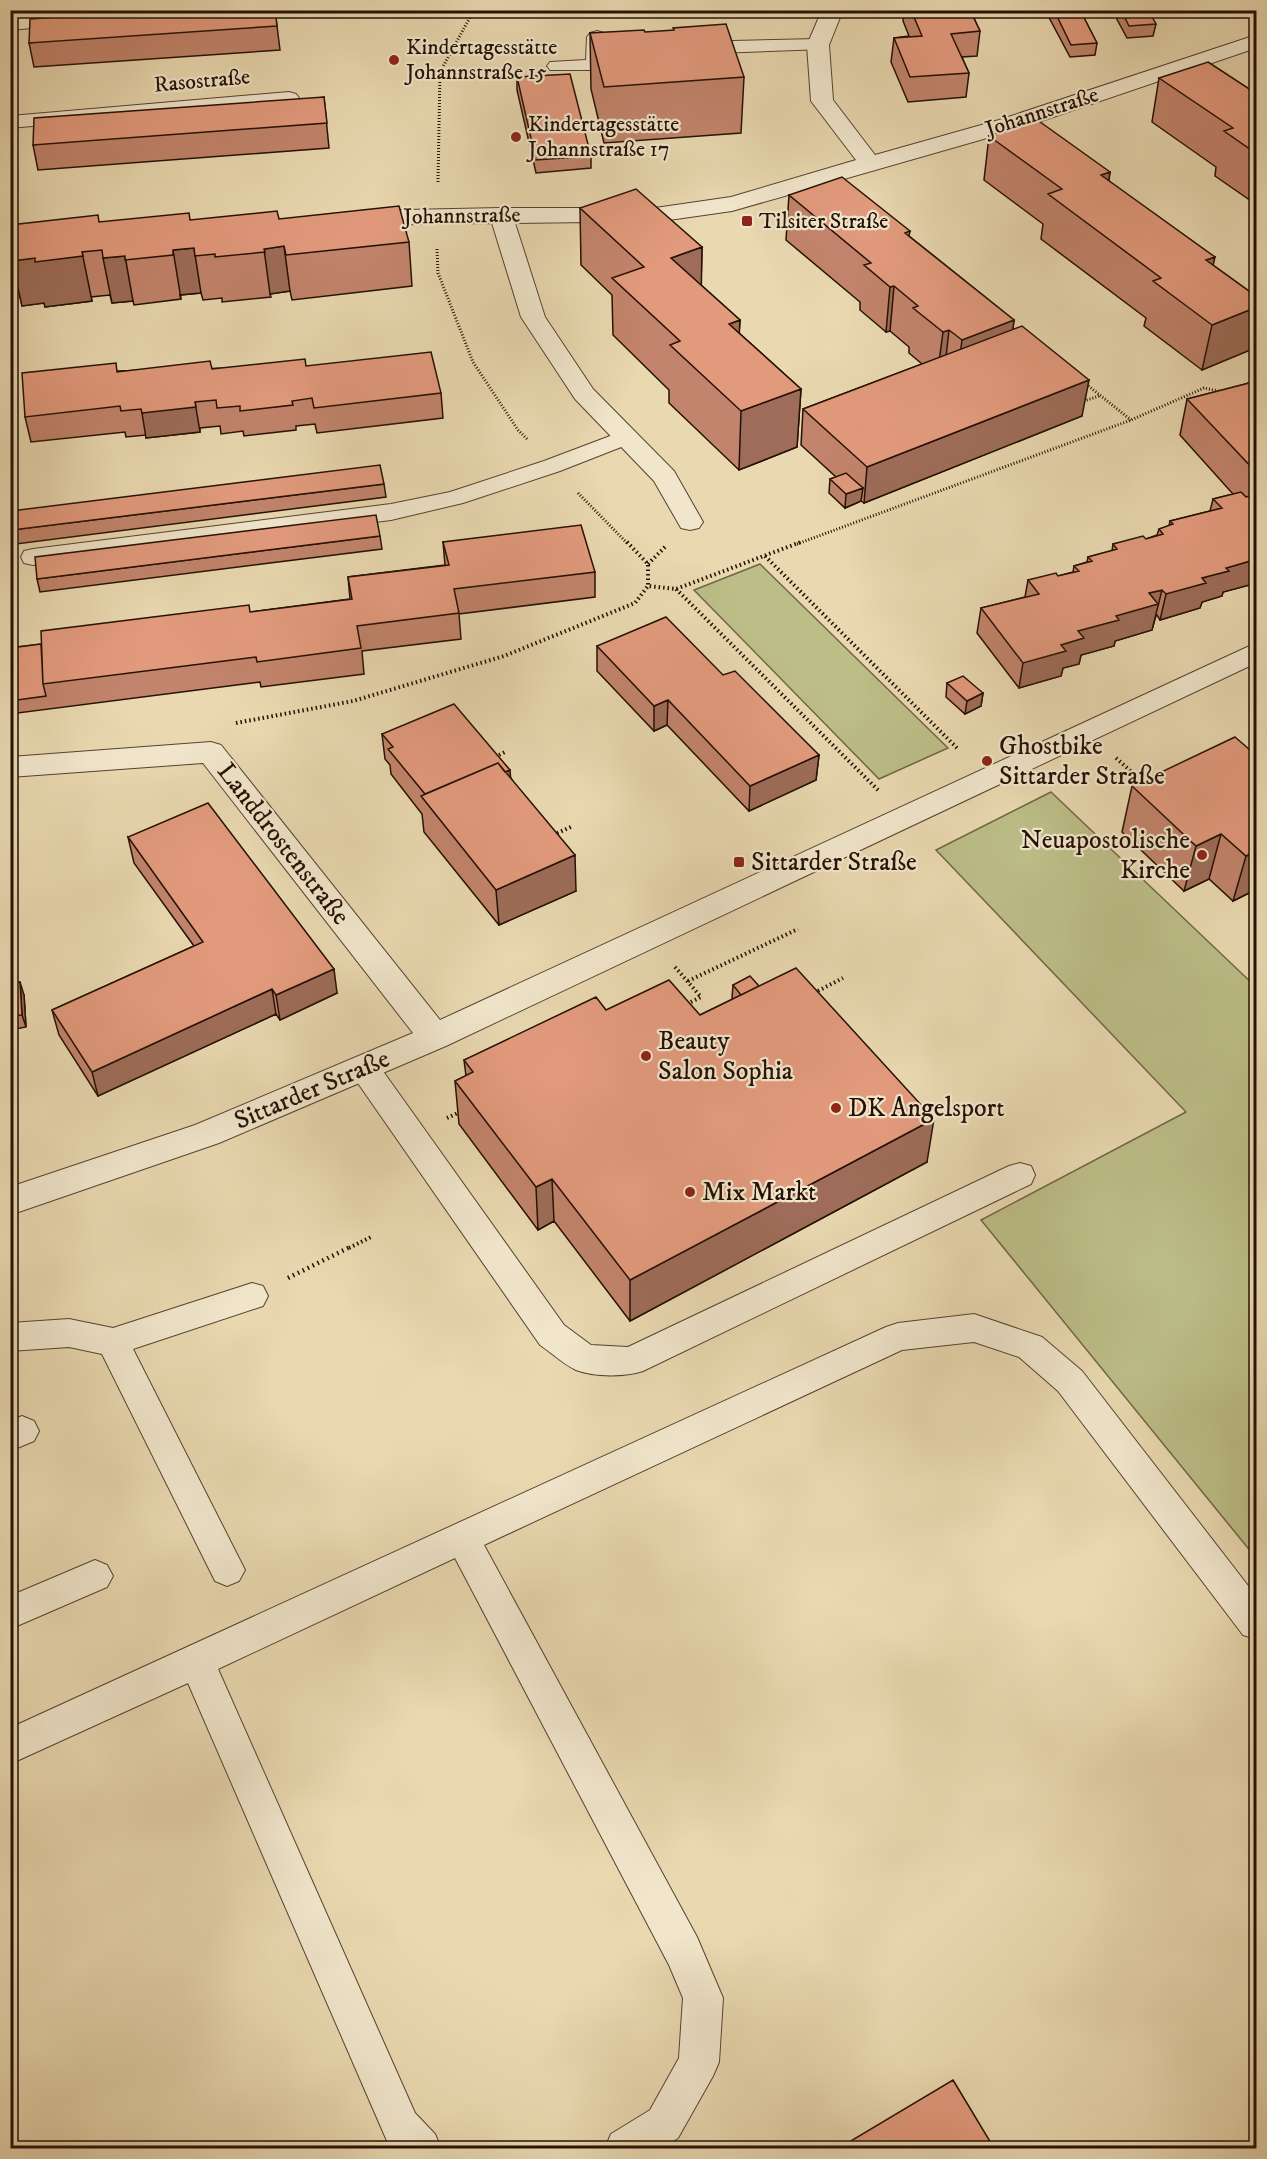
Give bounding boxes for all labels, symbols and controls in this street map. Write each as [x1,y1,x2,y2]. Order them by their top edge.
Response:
place label: Kindertagesstätte Johannstraße 15 [404,34,557,86]
marker: Kindertagesstätte Johannstraße 15 [387,53,401,67]
street label: Rasostraße [153,63,251,99]
street label: Johannstraße [980,81,1102,144]
place label: Kindertagesstätte Johannstraße 17 [526,111,679,163]
marker: Kindertagesstätte Johannstraße 17 [509,130,523,144]
street label: Johannstraße [401,201,521,231]
place label: Tilsiter Straße [759,208,888,235]
marker: Tilsiter Straße [740,214,754,228]
place label: Ghostbike Sittarder Straße [999,730,1165,793]
marker: Ghostbike Sittarder Straße [980,754,994,768]
street label: Landdrostenstraße [209,756,357,932]
place label: Neuapostolische Kirche [1021,824,1190,887]
place label: Sittarder Straße [751,846,917,879]
marker: Neuapostolische Kirche [1195,848,1209,862]
marker: Sittarder Straße [732,855,746,869]
place label: Beauty Salon Sophia [658,1025,793,1088]
street label: Sittarder Straße [229,1042,395,1138]
marker: Beauty Salon Sophia [639,1049,653,1063]
place label: DK Angelsport [848,1092,1005,1125]
marker: DK Angelsport [829,1101,843,1115]
place label: Mix Markt [702,1176,816,1209]
marker: Mix Markt [683,1185,697,1199]

